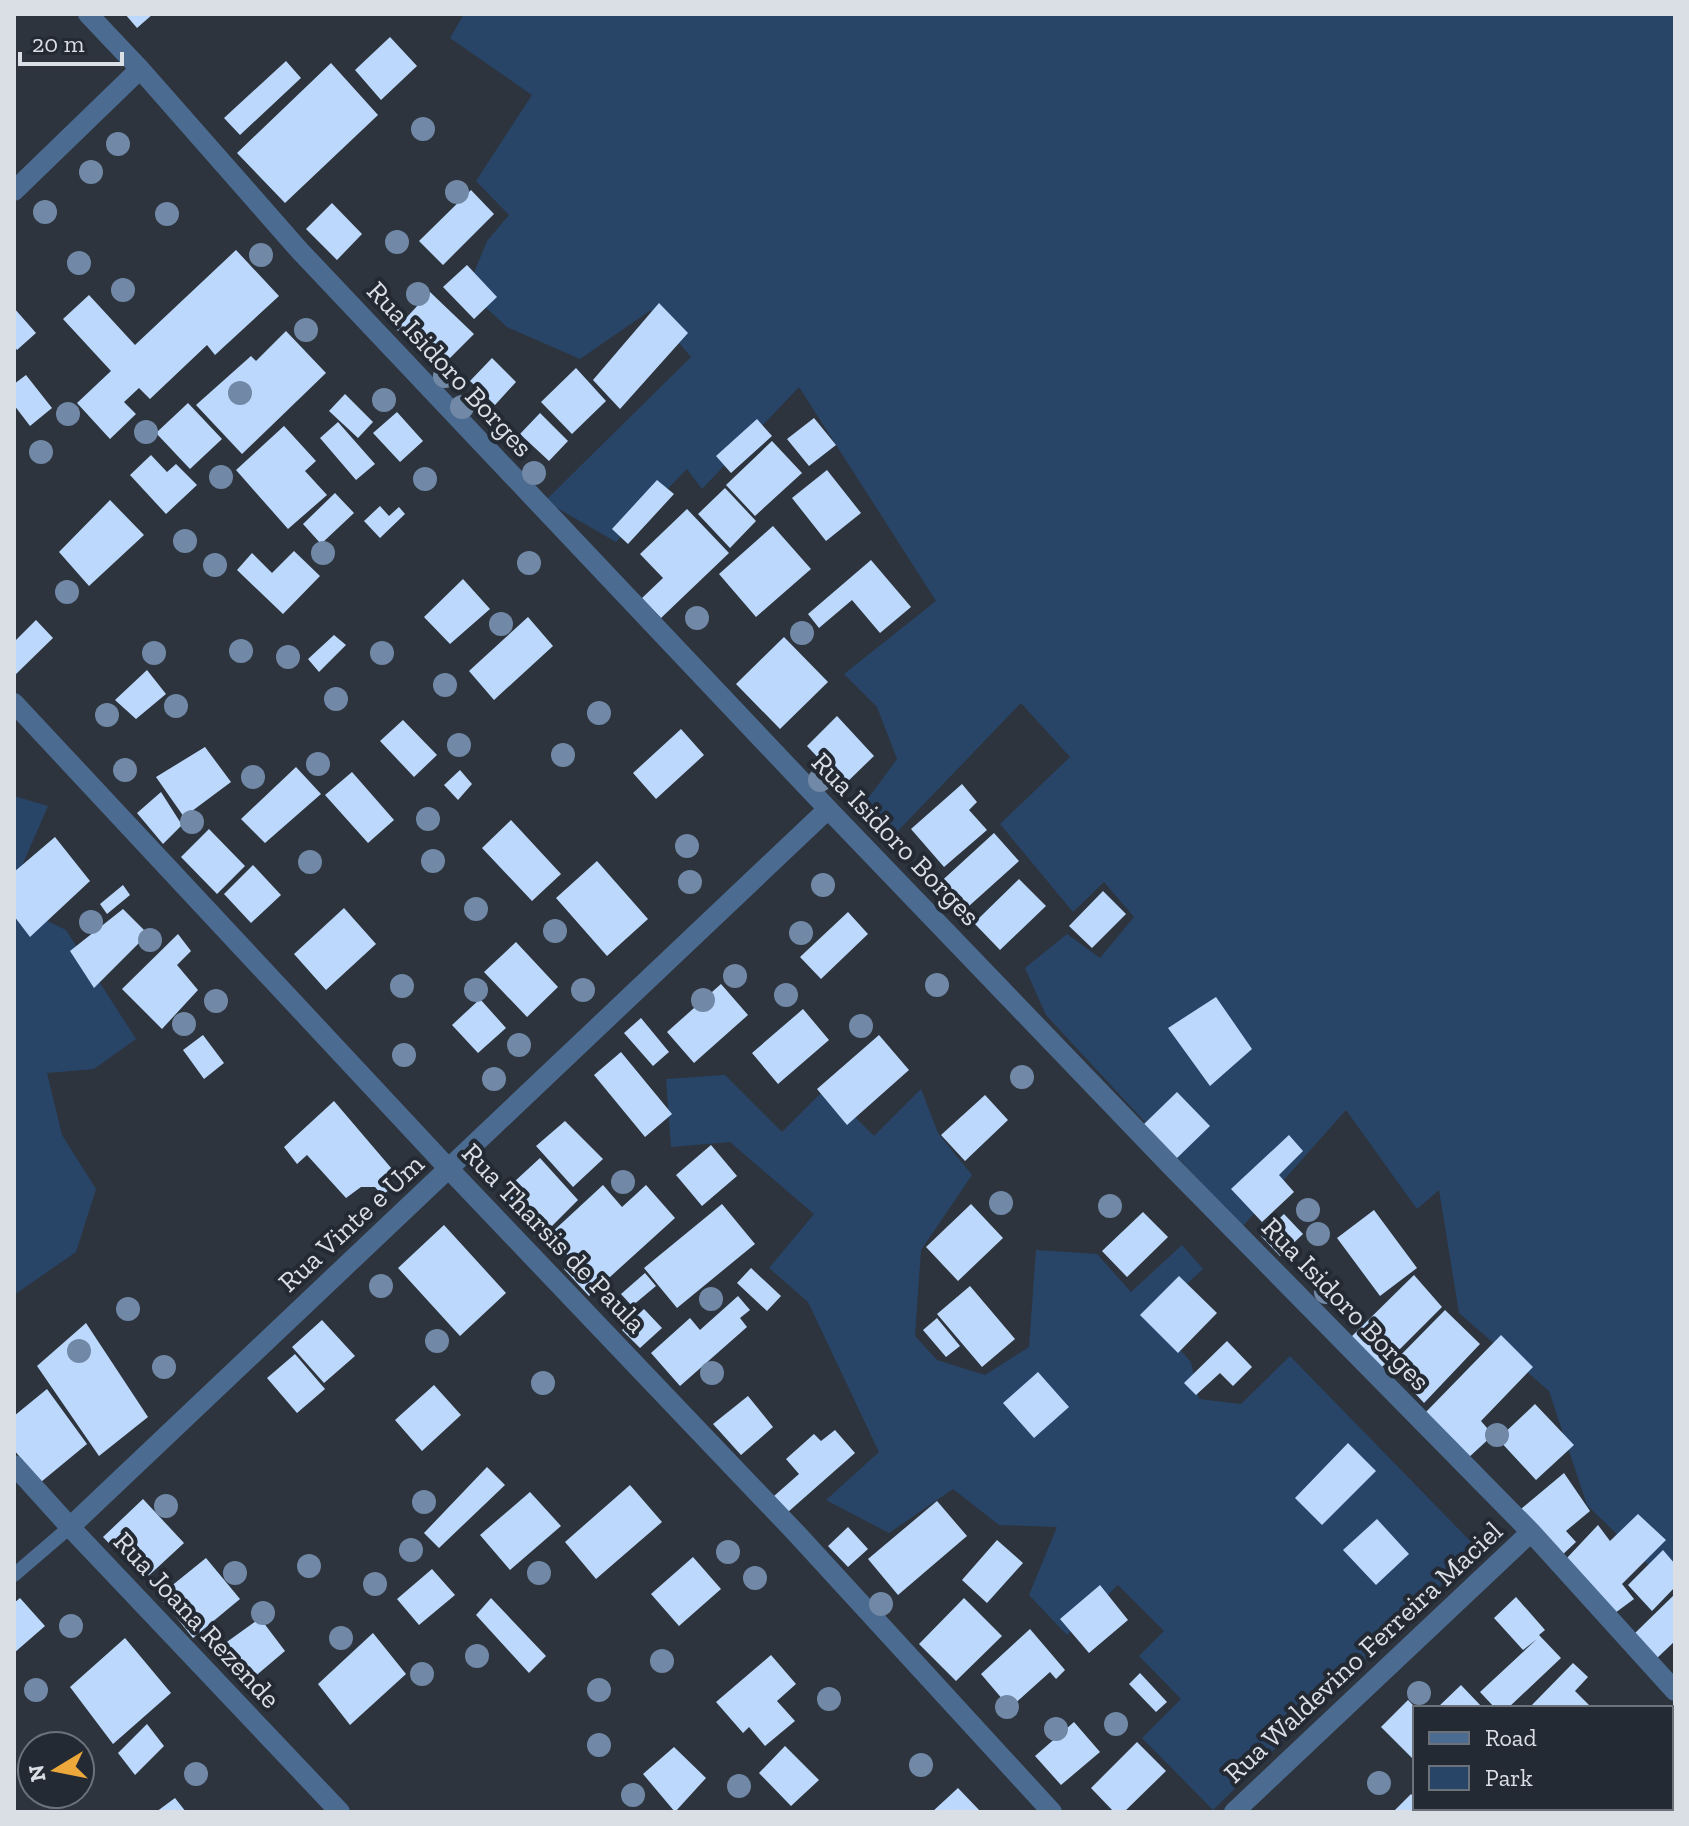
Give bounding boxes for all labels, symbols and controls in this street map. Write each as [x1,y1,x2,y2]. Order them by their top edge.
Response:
scale bar [20,16,122,66]
text: 20 m [32,29,85,58]
street label: Rua Isidoro Borges [360,274,540,464]
street label: Rua Isidoro Borges [805,746,987,932]
street label: Rua Tharsis de Paula [455,1136,653,1340]
street label: Rua Vinte e Um [272,1147,430,1299]
street label: Rua Isidoro Borges [1255,1211,1437,1397]
street label: Rua Waldevino Ferreira Maciel [1217,1514,1509,1790]
street label: Rua Joana Rezende [107,1525,287,1715]
legend [1413,1706,1673,1810]
text: Road [1485,1723,1537,1752]
north arrow [16,1730,96,1810]
text: N [22,1763,52,1784]
text: Park [1485,1763,1533,1792]

